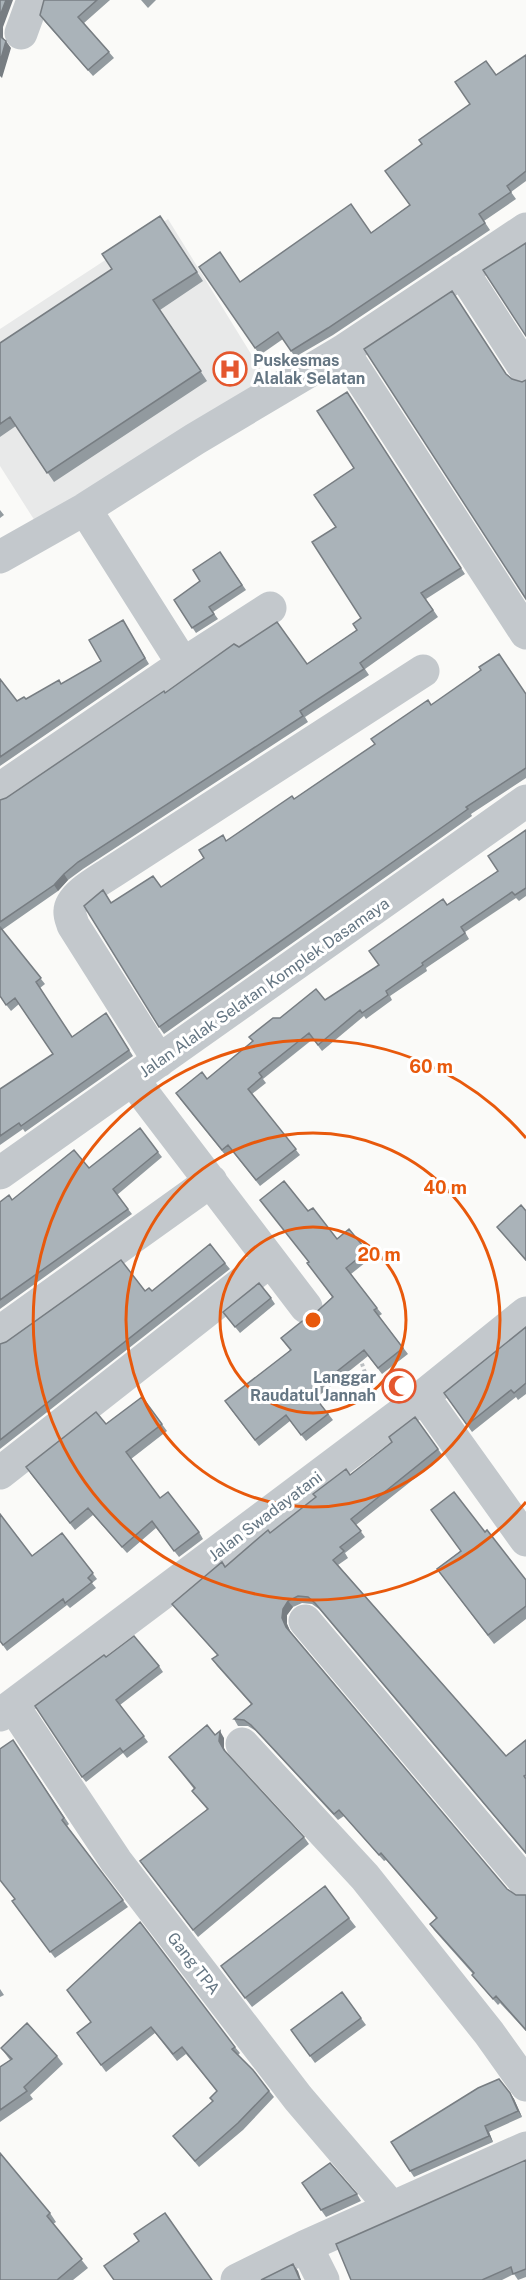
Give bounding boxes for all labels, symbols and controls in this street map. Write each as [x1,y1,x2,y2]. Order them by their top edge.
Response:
hospital icon: Puskesmas Alalak Selatan [212,351,248,387]
place label: Puskesmas Alalak Selatan [253,351,365,388]
street label: Jalan Alalak Selatan Komplek Dasamaya [136,894,393,1081]
text: 60 m [409,1056,453,1077]
text: 40 m [423,1177,467,1198]
text: 20 m [357,1244,401,1265]
centre of rings [303,1310,323,1330]
place label: Langgar Raudatul Jannah [250,1368,376,1405]
mosque icon: Langgar Raudatul Jannah [381,1368,417,1404]
street label: Jalan Swadayatani [205,1468,326,1565]
street label: Gang TPA [163,1928,224,1998]

